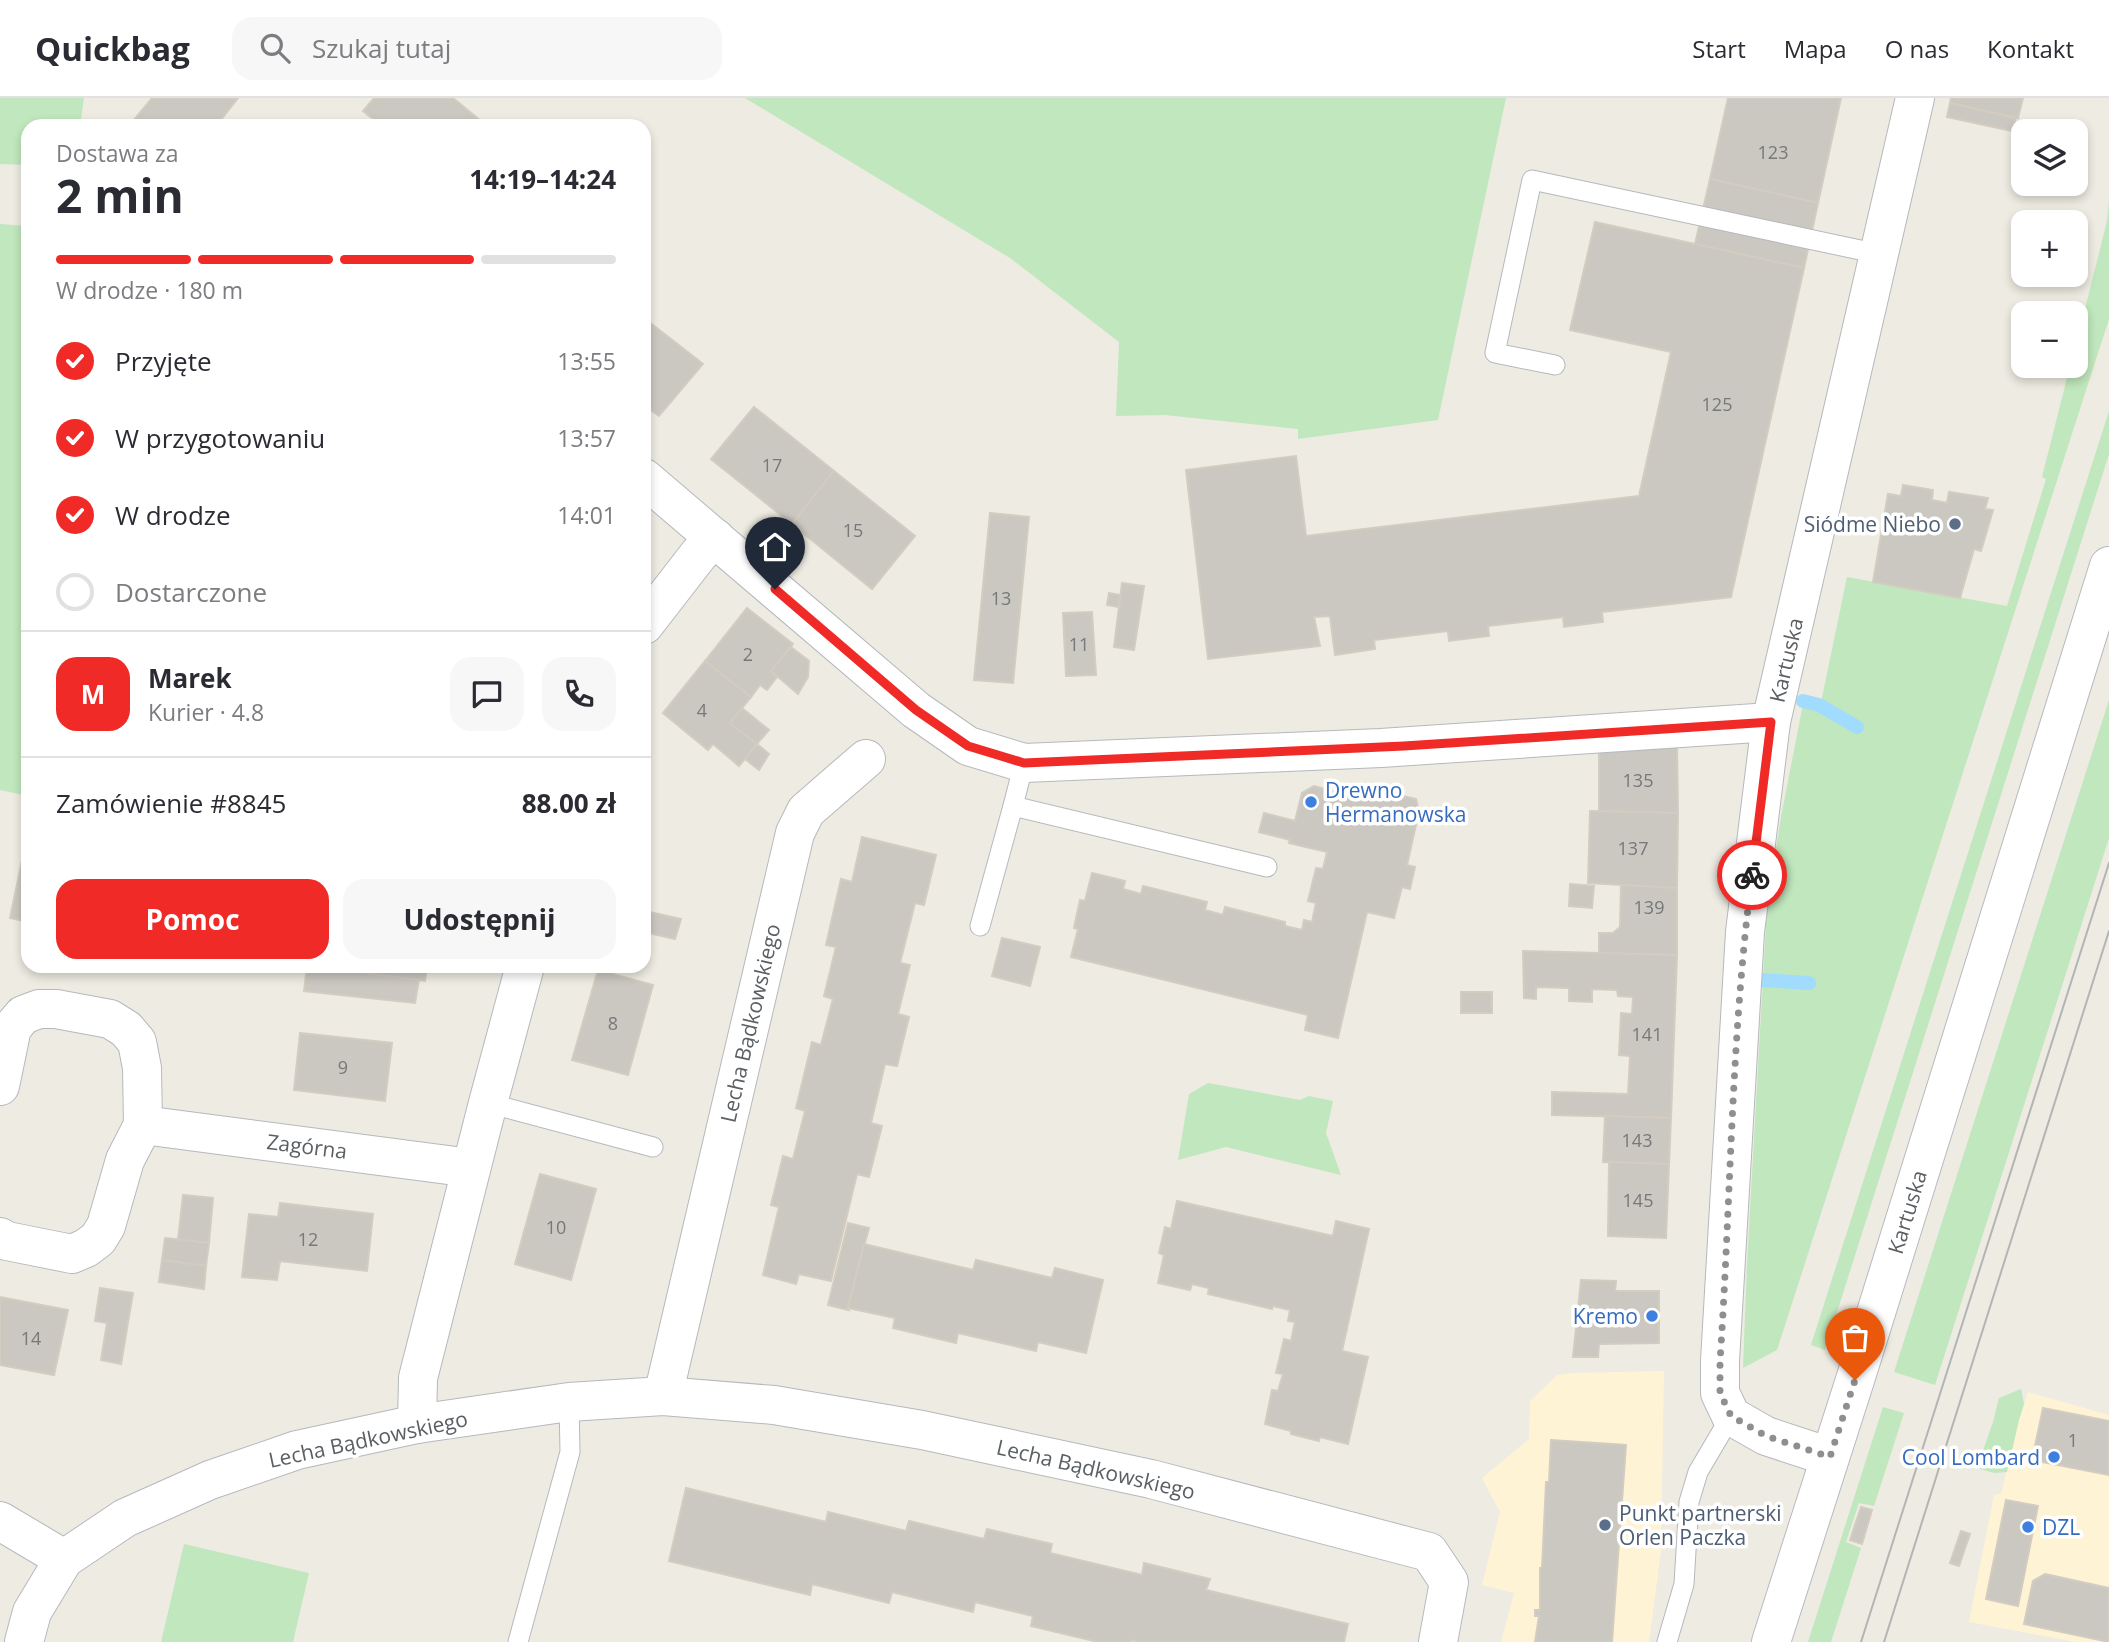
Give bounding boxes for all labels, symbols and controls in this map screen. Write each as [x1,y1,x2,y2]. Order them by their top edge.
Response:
search box [232,17,722,80]
text: Quickbag [35,26,190,71]
icon: search [256,29,294,67]
text: Szukaj tutaj [312,30,451,66]
text: Start [1692,32,1746,65]
text: Mapa [1784,32,1847,65]
text: O nas [1885,32,1949,65]
text: Kontakt [1987,32,2074,65]
map controls [2011,119,2088,378]
button: layers [2011,119,2088,196]
text: Dostawa za [56,137,179,169]
house number: 123 [1758,140,1788,164]
text: 14:19–14:24 [469,161,616,197]
text: 2 min [56,164,184,226]
button: + [2011,210,2088,287]
text: W drodze · 180 m [56,274,243,306]
button: − [2011,301,2088,378]
icon: check [56,342,94,380]
text: Przyjęte [115,343,212,379]
text: 13:55 [557,345,616,377]
house number: 125 [1702,392,1732,416]
icon: check [56,419,94,457]
text: W przygotowaniu [115,420,325,456]
text: 13:57 [557,422,616,454]
house number: 17 [762,453,782,477]
icon: check [56,496,94,534]
text: W drodze [115,497,231,533]
text: 14:01 [557,499,616,531]
place label: Siódme Niebo [1804,510,1941,538]
marker: Siódme Niebo [1947,516,1963,532]
pin [745,517,805,589]
house number: 15 [843,518,863,542]
icon: home [756,528,794,566]
text: Dostarczone [115,574,267,610]
house number: 13 [991,586,1011,610]
street label: Kartuska [1763,615,1809,705]
house number: 11 [1069,632,1089,656]
house number: 2 [743,642,753,666]
button: chat [450,657,524,731]
button: phone [542,657,616,731]
text: Marek [148,660,232,696]
text: M [81,676,105,712]
text: Kurier · 4.8 [148,696,264,728]
house number: 4 [697,698,707,722]
house number: 135 [1623,768,1653,792]
place label: Drewno Hermanowska [1325,776,1466,828]
text: Zamówienie #8845 [56,785,286,821]
text: 88.00 zł [522,785,616,821]
marker: Drewno Hermanowska [1303,794,1319,810]
house number: 137 [1618,836,1648,860]
courier [1717,840,1787,910]
icon: bike [1733,856,1771,894]
button: Pomoc [56,879,329,959]
button: Udostępnij [343,879,616,959]
house number: 139 [1634,895,1664,919]
street label: Lecha Bądkowskiego [714,921,786,1125]
house number: 8 [608,1011,618,1035]
house number: 141 [1632,1022,1662,1046]
house number: 9 [338,1055,348,1079]
street label: Zagórna [265,1127,349,1165]
house number: 143 [1622,1128,1652,1152]
street label: Kartuska [1881,1167,1933,1257]
house number: 145 [1623,1188,1653,1212]
house number: 10 [546,1215,566,1239]
house number: 12 [298,1227,318,1251]
place label: Kremo [1573,1302,1638,1330]
marker: Kremo [1644,1308,1660,1324]
pin [1825,1308,1885,1380]
icon: bag [1836,1319,1874,1357]
house number: 14 [21,1326,41,1350]
street label: Lecha Bądkowskiego [266,1404,470,1474]
house number: 1 [2068,1428,2078,1452]
street label: Lecha Bądkowskiego [994,1433,1198,1505]
place label: Cool Lombard [1902,1443,2040,1471]
marker: Cool Lombard [2046,1449,2062,1465]
place label: Punkt partnerski Orlen Paczka [1619,1499,1782,1551]
place label: DZL [2042,1513,2080,1541]
marker: Punkt partnerski Orlen Paczka [1597,1517,1613,1533]
marker: DZL [2020,1519,2036,1535]

